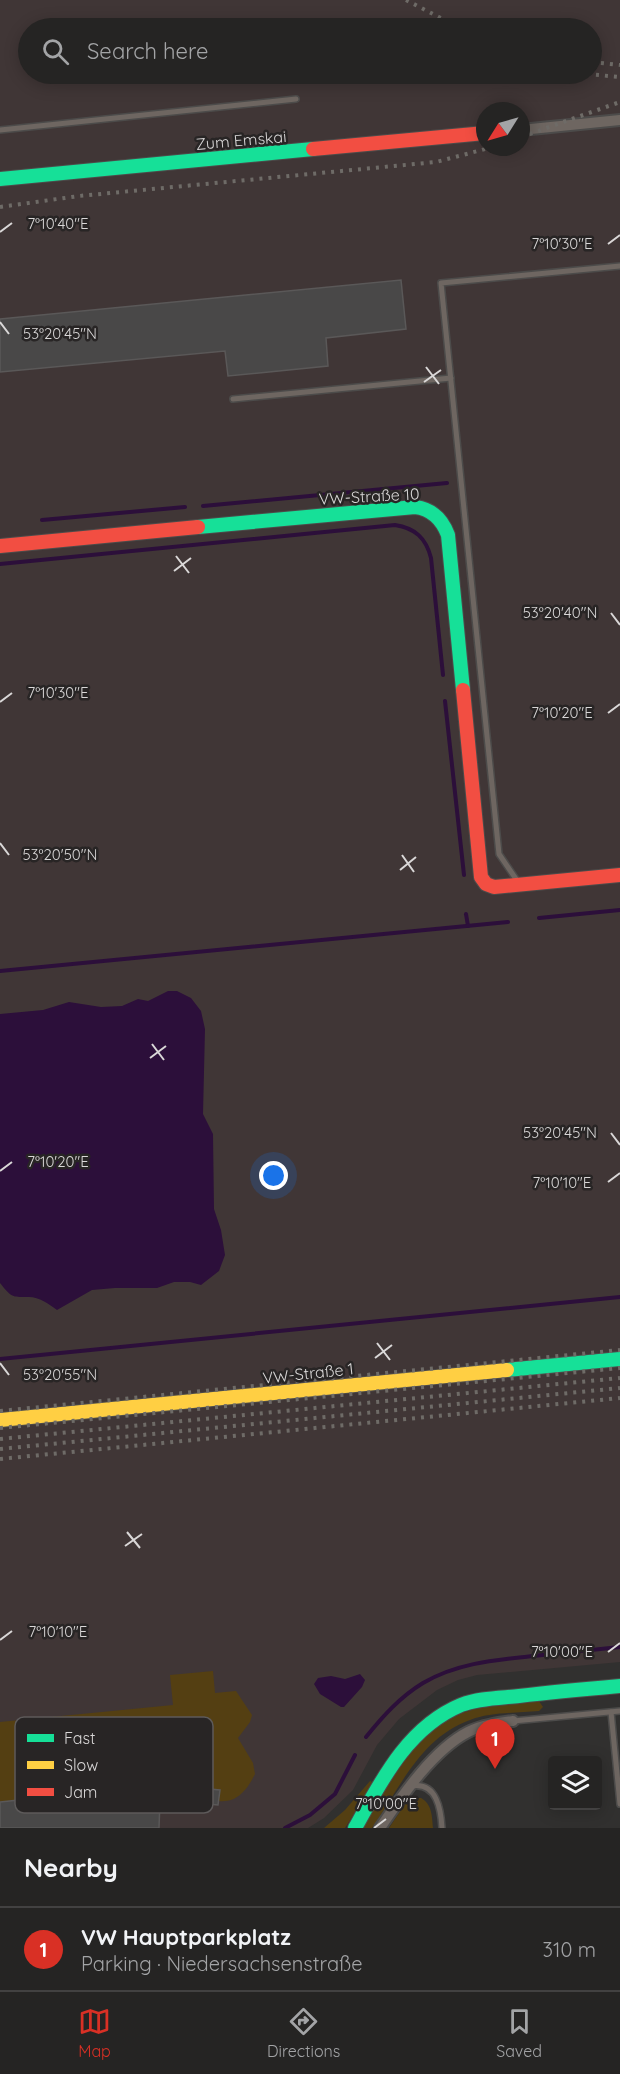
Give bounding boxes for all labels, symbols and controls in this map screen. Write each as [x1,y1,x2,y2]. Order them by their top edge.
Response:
search box [18,18,602,84]
icon: search [39,35,72,68]
text: Search here [87,37,208,65]
north arrow [476,102,530,156]
street label: Zum Emskai [195,126,287,154]
text: 7°10'40"E [27,214,89,233]
text: 7°10'30"E [531,234,593,253]
text: 53°20'45"N [23,324,97,343]
street label: VW-Straße 10 [318,483,420,509]
text: 53°20'40"N [523,603,597,622]
text: 7°10'30"E [27,683,89,702]
text: 7°10'20"E [531,703,593,722]
text: 53°20'50"N [23,845,97,864]
text: 53°20'45"N [523,1123,597,1142]
text: 7°10'20"E [27,1152,89,1171]
your location [259,1161,288,1190]
text: 7°10'10"E [533,1173,591,1192]
street label: VW-Straße 1 [261,1358,355,1388]
text: 53°20'55"N [23,1365,97,1384]
text: 7°10'10"E [29,1622,87,1641]
text: 7°10'00"E [531,1642,593,1661]
legend [15,1717,213,1813]
pin: 1 [476,1720,514,1769]
text: Fast [64,1728,95,1748]
text: Slow [64,1755,98,1775]
map controls [548,1756,602,1810]
button: layers [548,1756,602,1810]
text: Jam [64,1782,97,1802]
text: 7°10'00"E [355,1794,417,1813]
text: Nearby [24,1851,118,1884]
text: VW Hauptparkplatz [81,1923,291,1951]
text: 1 [40,1937,47,1962]
text: 310 m [543,1937,596,1962]
text: Parking · Niedersachsenstraße [81,1951,363,1976]
tab: Map [78,2005,111,2061]
tab: Directions [267,2005,340,2061]
tab: Saved [496,2005,542,2061]

